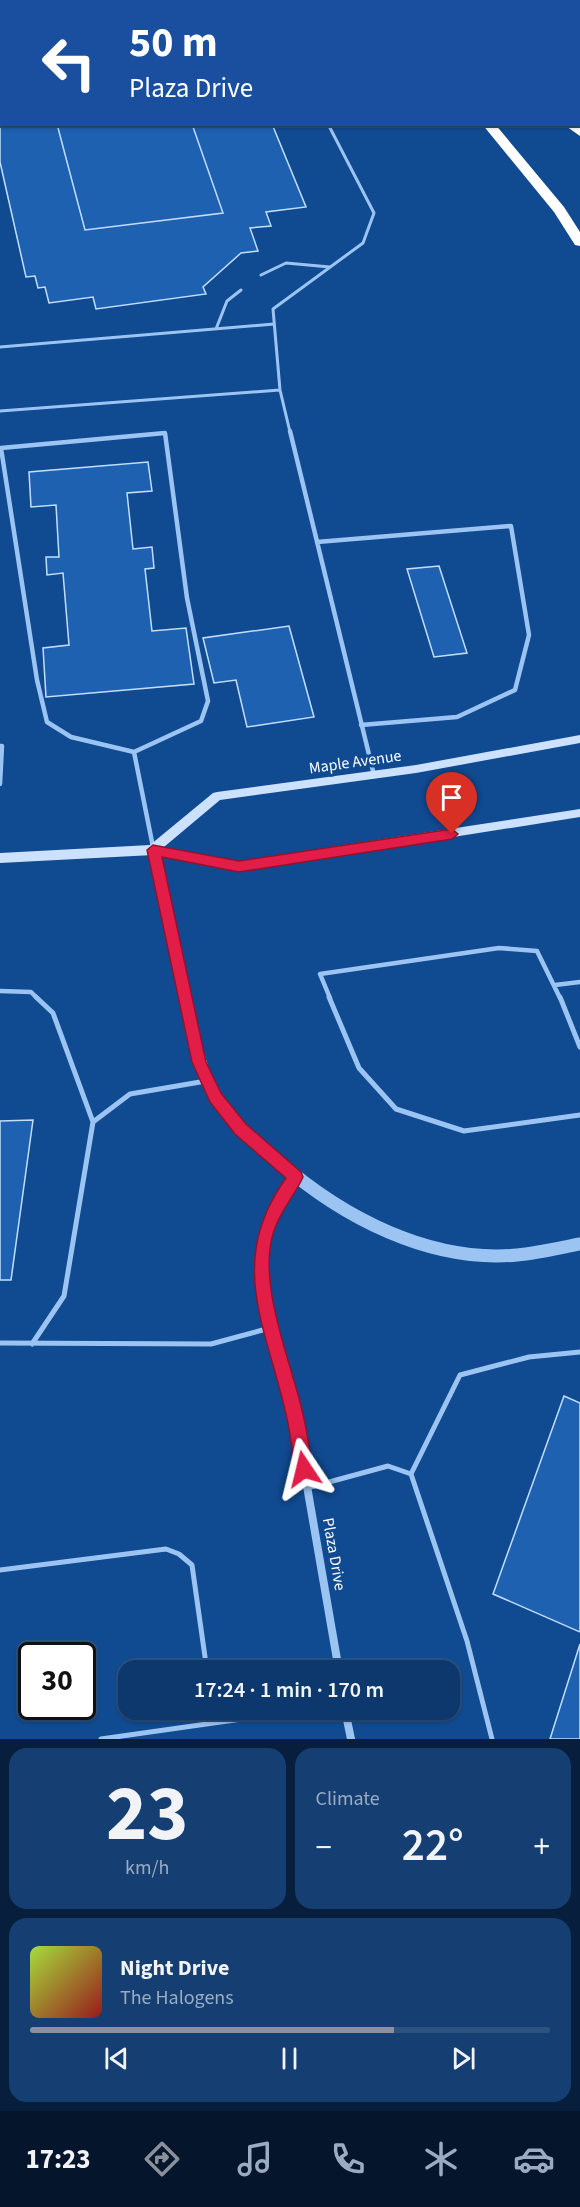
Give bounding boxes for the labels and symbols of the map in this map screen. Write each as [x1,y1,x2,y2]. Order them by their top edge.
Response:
street label: Maple Avenue [308,745,403,779]
pin [426,772,477,834]
position arrow [272,1437,336,1501]
street label: Plaza Drive [317,1516,351,1592]
speed limit sign: 30 [18,1642,96,1720]

